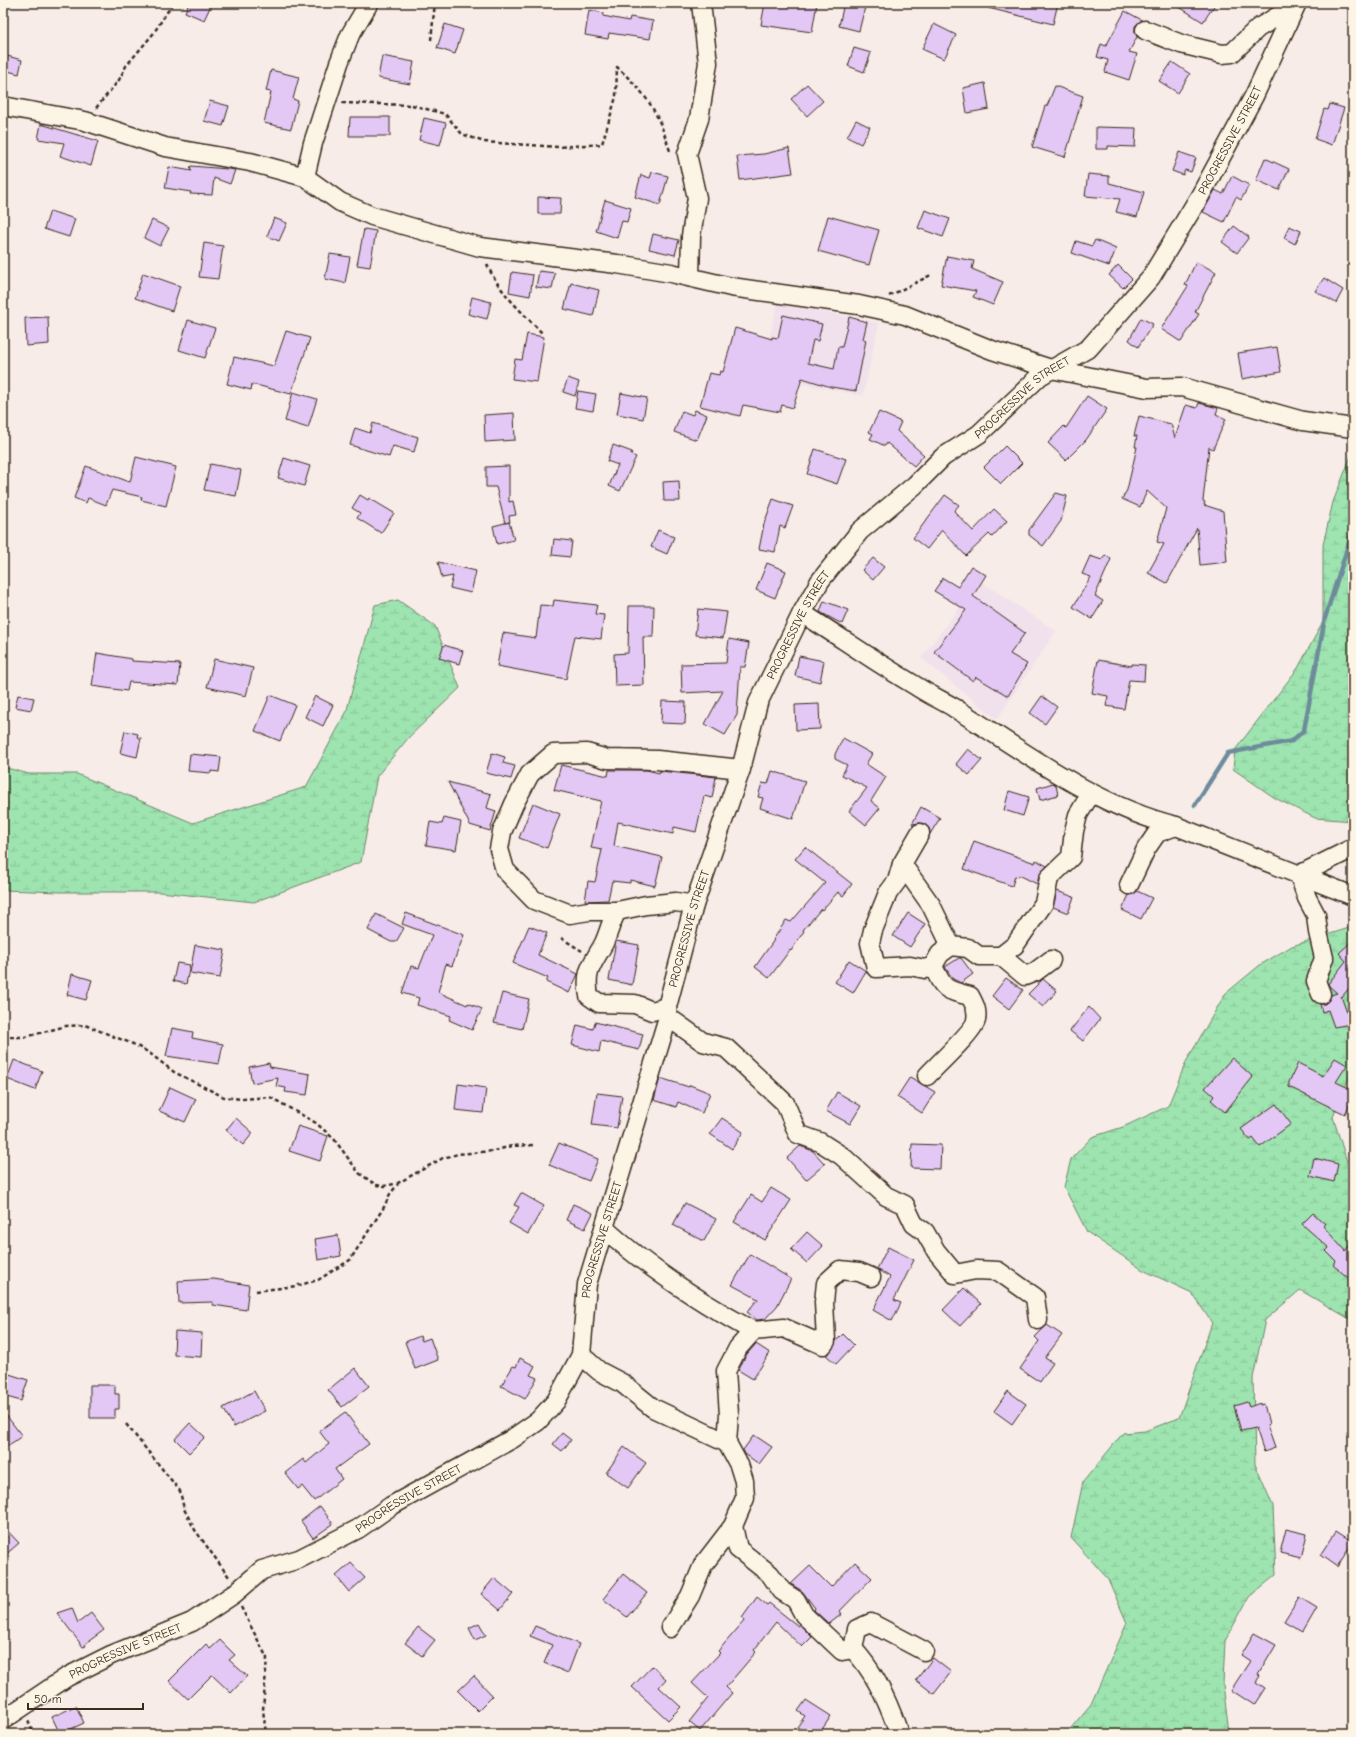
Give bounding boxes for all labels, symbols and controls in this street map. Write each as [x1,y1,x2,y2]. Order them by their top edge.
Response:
street label: PROGRESSIVE STREET [1195,83,1265,197]
street label: PROGRESSIVE STREET [972,353,1073,442]
street label: PROGRESSIVE STREET [764,567,833,682]
street label: PROGRESSIVE STREET [666,868,713,989]
street label: PROGRESSIVE STREET [579,1179,625,1299]
street label: PROGRESSIVE STREET [353,1461,465,1536]
street label: PROGRESSIVE STREET [67,1620,184,1682]
scale bar [28,1685,143,1711]
text: 50 m [34,1692,62,1706]

